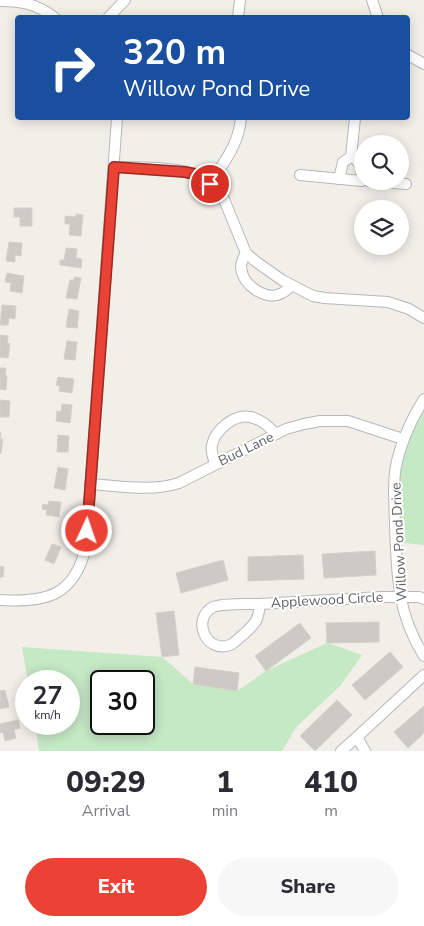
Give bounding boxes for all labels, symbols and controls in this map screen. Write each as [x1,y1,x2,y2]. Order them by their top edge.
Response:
text: 320 m [123,29,226,76]
icon: right [40,35,105,100]
text: Willow Pond Drive [123,74,310,104]
map controls [354,135,409,255]
button: search [354,135,409,190]
pin [189,163,231,205]
icon: arrive [196,170,224,198]
button: layers [354,200,409,255]
street label: Bud Lane [215,427,277,471]
street label: Willow Pond Drive [386,482,412,602]
position arrow [60,504,112,556]
street label: Applewood Circle [270,588,384,612]
speed limit sign: 30 [90,670,155,735]
text: 27 [32,679,63,713]
text: km/h [34,707,61,723]
text: 09:29 [66,762,146,803]
text: 1 [216,762,234,803]
text: 410 [304,762,358,803]
text: Arrival [82,800,130,822]
text: min [212,800,238,822]
text: m [324,800,338,822]
button: Exit [25,858,207,916]
button: Share [217,858,399,916]

